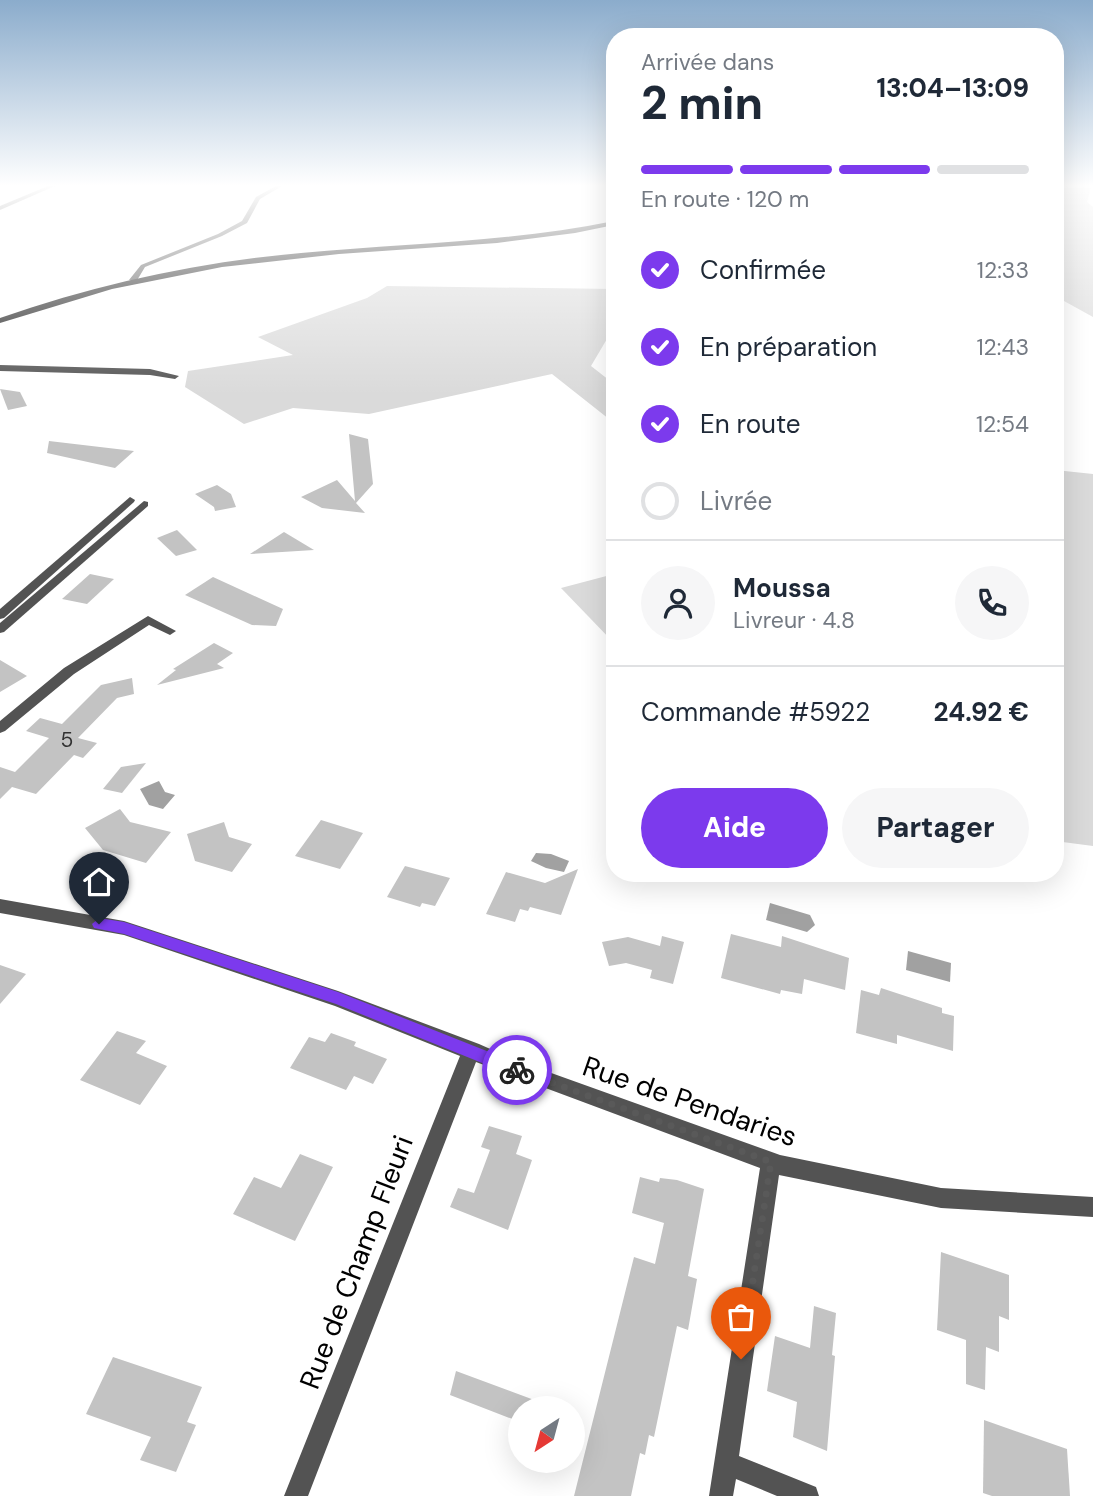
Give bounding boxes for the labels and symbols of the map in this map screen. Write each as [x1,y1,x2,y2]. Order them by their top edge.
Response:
house number: 5 [61,726,73,754]
pin [69,852,129,924]
courier [482,1035,552,1105]
street label: Rue de Pendaries [578,1047,802,1155]
street label: Rue de Champ Fleuri [291,1130,422,1394]
pin [711,1287,771,1359]
north arrow [508,1396,584,1474]

